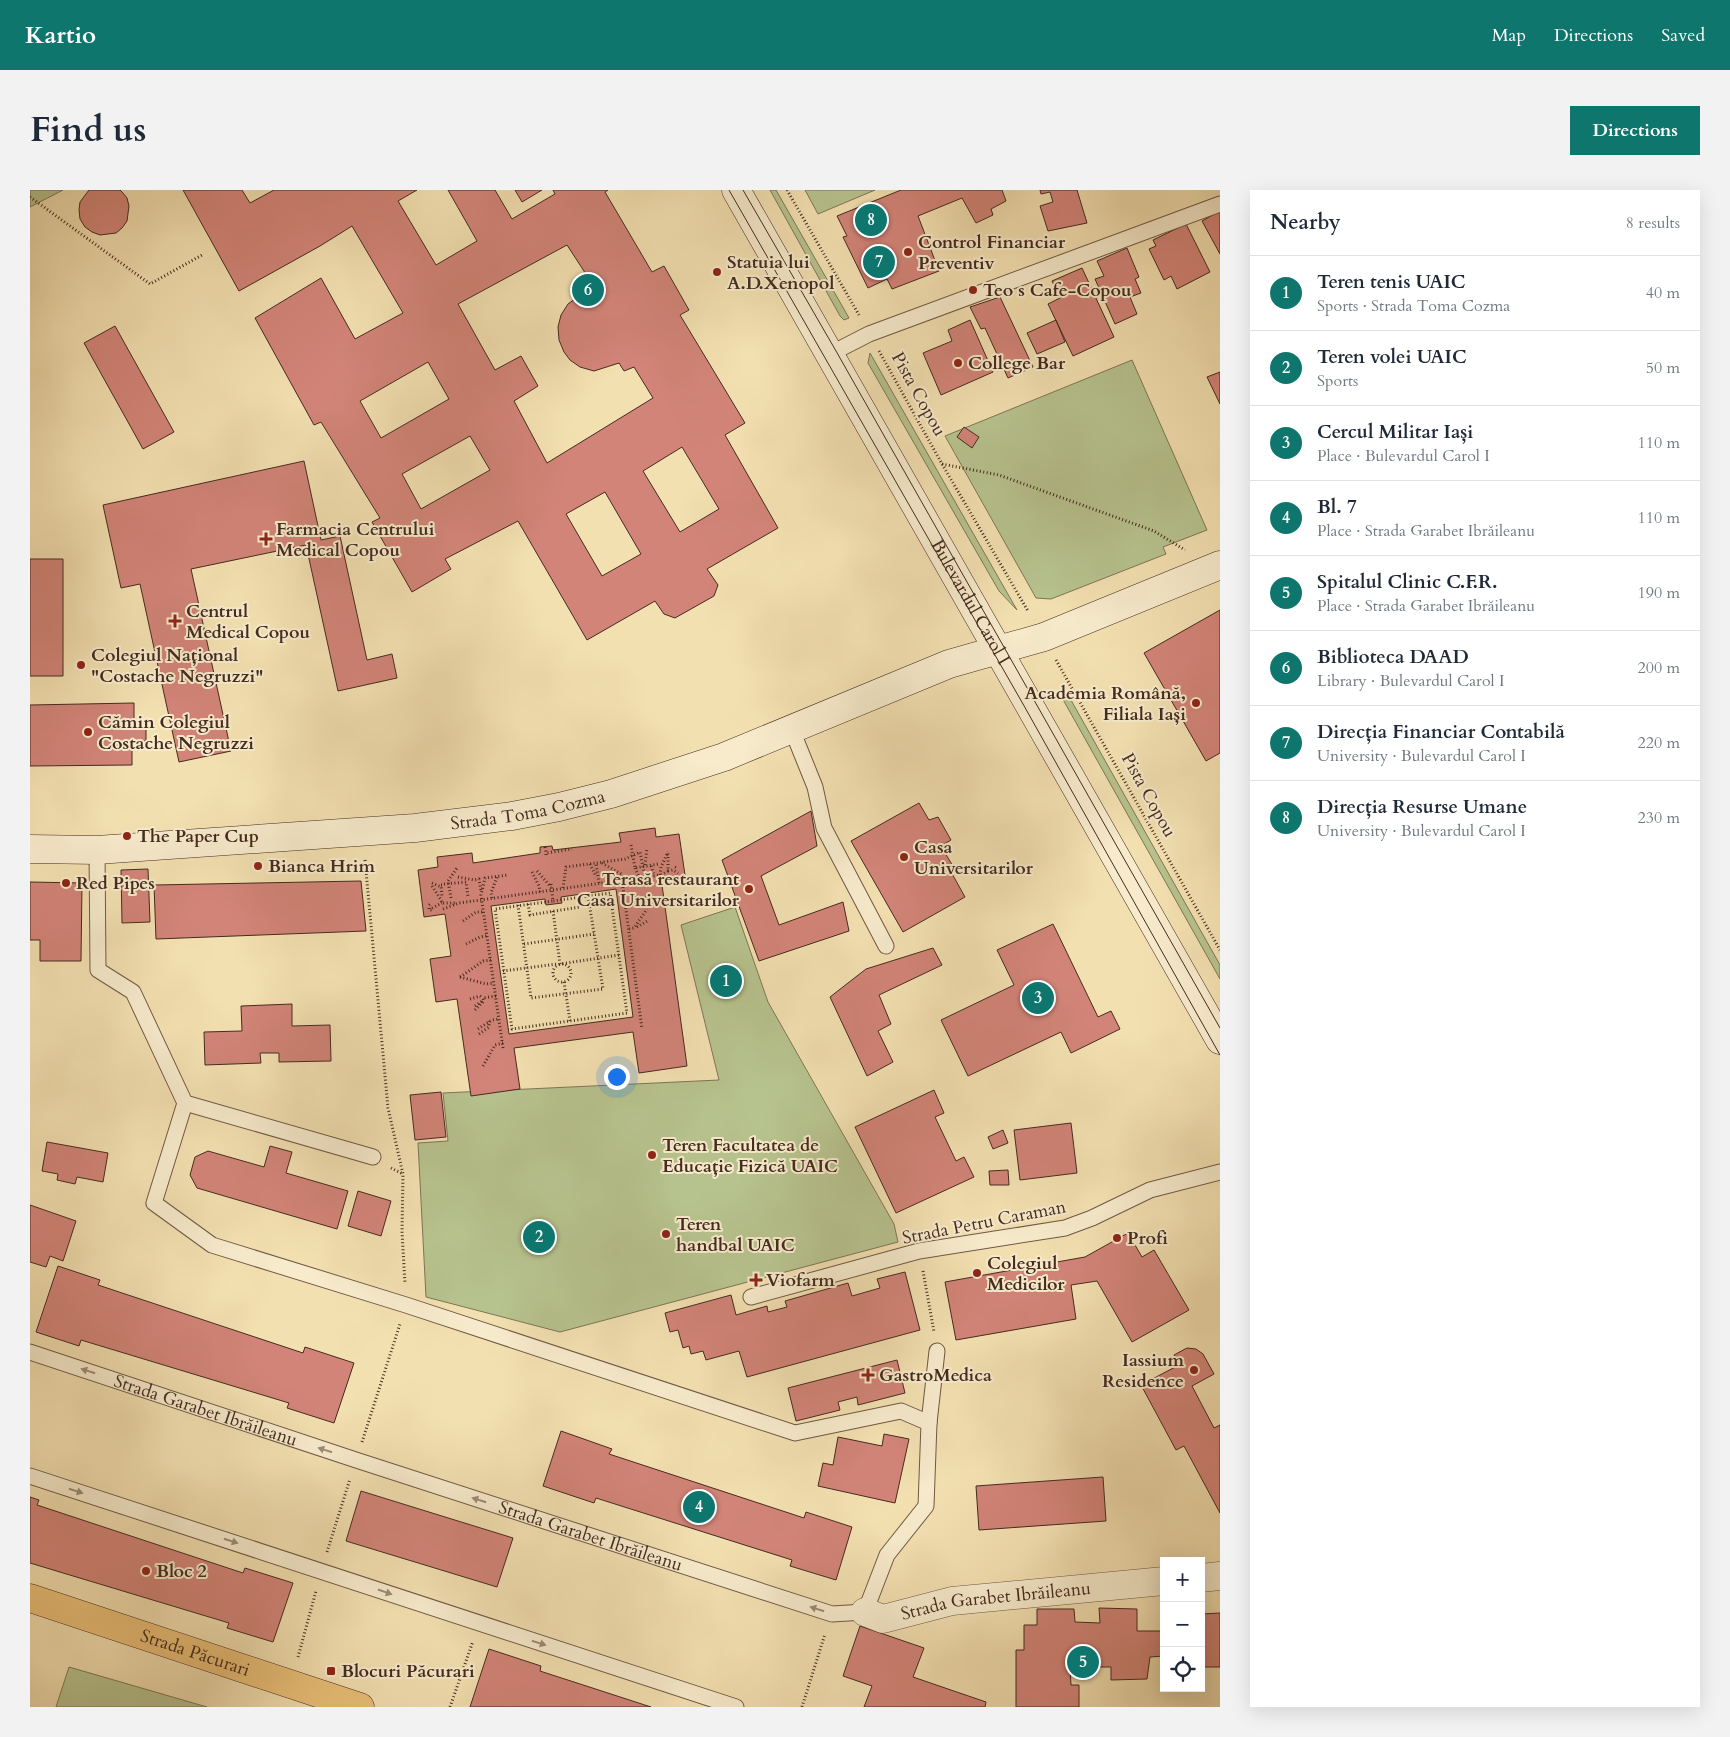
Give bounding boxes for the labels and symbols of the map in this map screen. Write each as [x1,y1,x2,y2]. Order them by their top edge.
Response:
pin: 8 [855,201,887,239]
place label: Control Financiar Preventiv [918,230,1066,276]
pin: 7 [863,243,895,281]
marker: Control Financiar Preventiv [902,246,914,258]
place label: Statuia lui A.D.Xenopol [727,250,835,296]
marker: Statuia lui A.D.Xenopol [711,266,723,278]
pin: 6 [572,271,604,309]
place label: Teo s Cafe-Copou [983,278,1132,303]
marker: Teo s Cafe-Copou [967,284,979,296]
street label: Pista Copou [885,348,952,441]
place label: College Bar [968,351,1066,376]
marker: College Bar [952,357,964,369]
place label: Farmacia Centrului Medical Copou [276,517,435,563]
marker: Farmacia Centrului Medical Copou [260,533,272,545]
street label: Bulevardul Carol I [924,535,1016,669]
place label: Centrul Medical Copou [186,599,310,645]
marker: Centrul Medical Copou [168,614,182,628]
place label: Colegiul Național "Costache Negruzzi" [91,643,263,689]
marker: Colegiul Național "Costache Negruzzi" [75,659,87,671]
place label: Academia Română, Filiala Iași [1025,681,1186,727]
marker: Academia Română, Filiala Iași [1190,697,1202,709]
place label: Cămin Colegiul Costache Negruzzi [98,710,254,756]
marker: Cămin Colegiul Costache Negruzzi [82,726,94,738]
street label: Pista Copou [1115,749,1182,842]
street label: Strada Toma Cozma [449,784,608,836]
place label: The Paper Cup [137,824,259,849]
marker: The Paper Cup [121,830,133,842]
place label: Casa Universitarilor [914,835,1034,881]
marker: Casa Universitarilor [898,851,910,863]
place label: Bianca Hrim [268,854,376,879]
marker: Bianca Hrim [252,860,264,872]
place label: Terasă restaurant Casa Universitarilor [577,867,740,913]
place label: Red Pipes [76,871,155,896]
marker: Red Pipes [60,877,72,889]
marker: Terasă restaurant Casa Universitarilor [743,883,755,895]
pin: 1 [710,962,742,1000]
pin: 3 [1022,979,1054,1017]
your location [604,1064,630,1090]
place label: Teren Facultatea de Educație Fizică UAIC [662,1133,838,1179]
marker: Teren Facultatea de Educație Fizică UAIC [646,1149,658,1161]
street label: Strada Petru Caraman [900,1194,1069,1251]
place label: Teren handbal UAIC [676,1212,795,1258]
pin: 2 [523,1218,555,1256]
place label: Profi [1127,1226,1168,1251]
marker: Teren handbal UAIC [660,1228,672,1240]
marker: Profi [1111,1232,1123,1244]
place label: Colegiul Medicilor [987,1251,1065,1297]
marker: Colegiul Medicilor [971,1267,983,1279]
place label: Viofarm [766,1268,835,1293]
marker: Viofarm [750,1274,762,1286]
place label: Iassium Residence [1102,1348,1184,1394]
place label: GastroMedica [879,1363,992,1388]
marker: Iassium Residence [1188,1364,1200,1376]
one-way arrow [80,1367,95,1375]
marker: GastroMedica [861,1368,875,1382]
street label: Strada Garabet Ibrăileanu [110,1369,301,1453]
one-way arrow [317,1445,332,1453]
one-way arrow [69,1487,84,1495]
pin: 4 [683,1488,715,1526]
street label: Strada Garabet Ibrăileanu [495,1495,686,1578]
one-way arrow [472,1496,487,1503]
one-way arrow [224,1537,239,1545]
place label: Bloc 2 [156,1559,207,1584]
marker: Bloc 2 [140,1565,152,1577]
street label: Strada Garabet Ibrăileanu [898,1576,1092,1627]
one-way arrow [378,1589,393,1596]
one-way arrow [810,1605,825,1612]
street label: Strada Păcurari [137,1623,253,1683]
one-way arrow [532,1640,547,1647]
pin: 5 [1067,1643,1099,1681]
place label: Blocuri Păcurari [341,1659,475,1684]
marker: Blocuri Păcurari [325,1665,337,1677]

